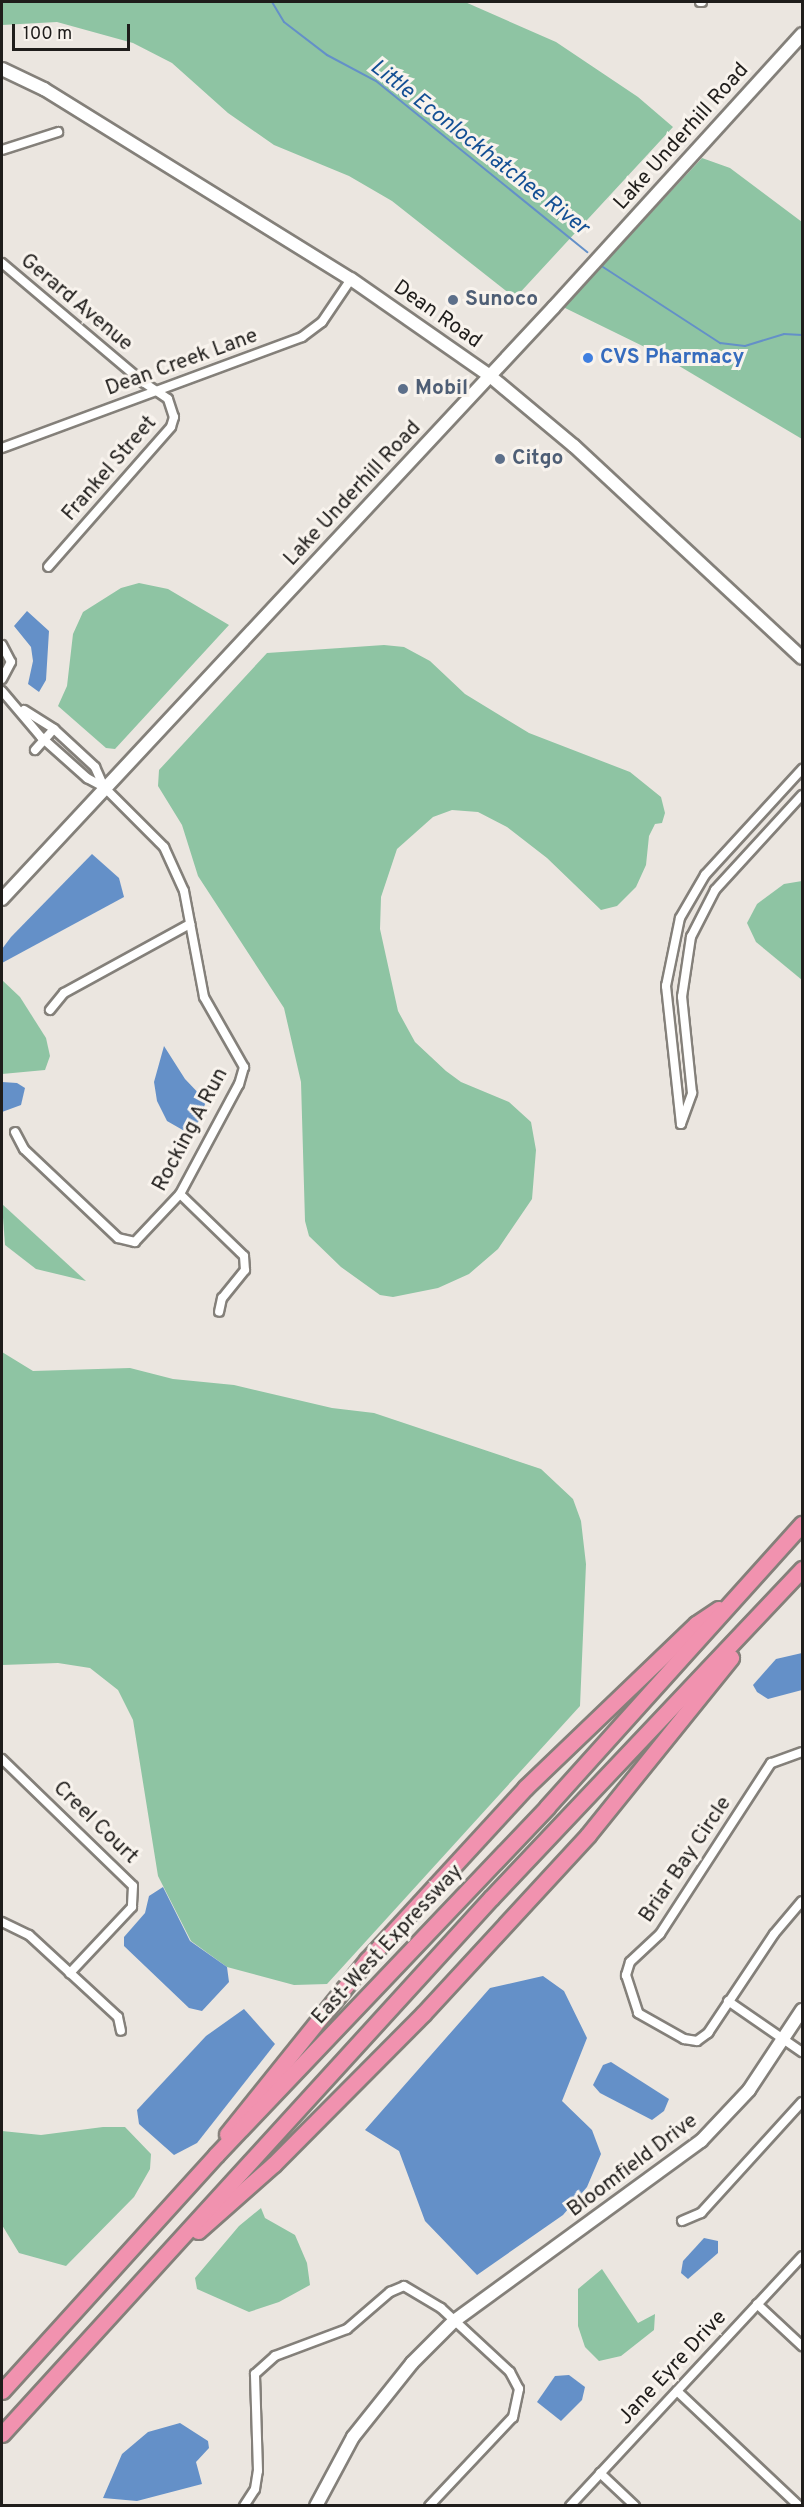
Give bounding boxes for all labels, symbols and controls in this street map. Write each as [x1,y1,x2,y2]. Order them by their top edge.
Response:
scale bar [15,12,134,50]
text: 100 m [23,23,72,46]
water label: Little Econlockhatchee River [365,55,593,241]
street label: Lake Underhill Road [609,58,755,216]
street label: Gerard Avenue [14,248,138,358]
street label: Dean Road [388,275,486,355]
place label: Sunoco [465,287,538,313]
marker: Sunoco [446,293,460,307]
street label: Dean Creek Lane [102,324,262,402]
place label: CVS Pharmacy [600,345,744,371]
marker: CVS Pharmacy [581,351,595,365]
place label: Mobil [415,376,468,402]
marker: Mobil [396,382,410,396]
street label: Frankel Street [57,411,163,527]
street label: Lake Underhill Road [279,416,427,572]
place label: Citgo [512,446,563,472]
marker: Citgo [493,452,507,466]
street label: Rocking A Run [147,1063,235,1197]
street label: Creel Court [47,1776,143,1870]
street label: Briar Bay Circle [635,1792,737,1928]
street label: East-West Expressway [307,1860,469,2030]
street label: Bloomfield Drive [563,2109,703,2223]
street label: Jane Eyre Drive [613,2305,733,2431]

